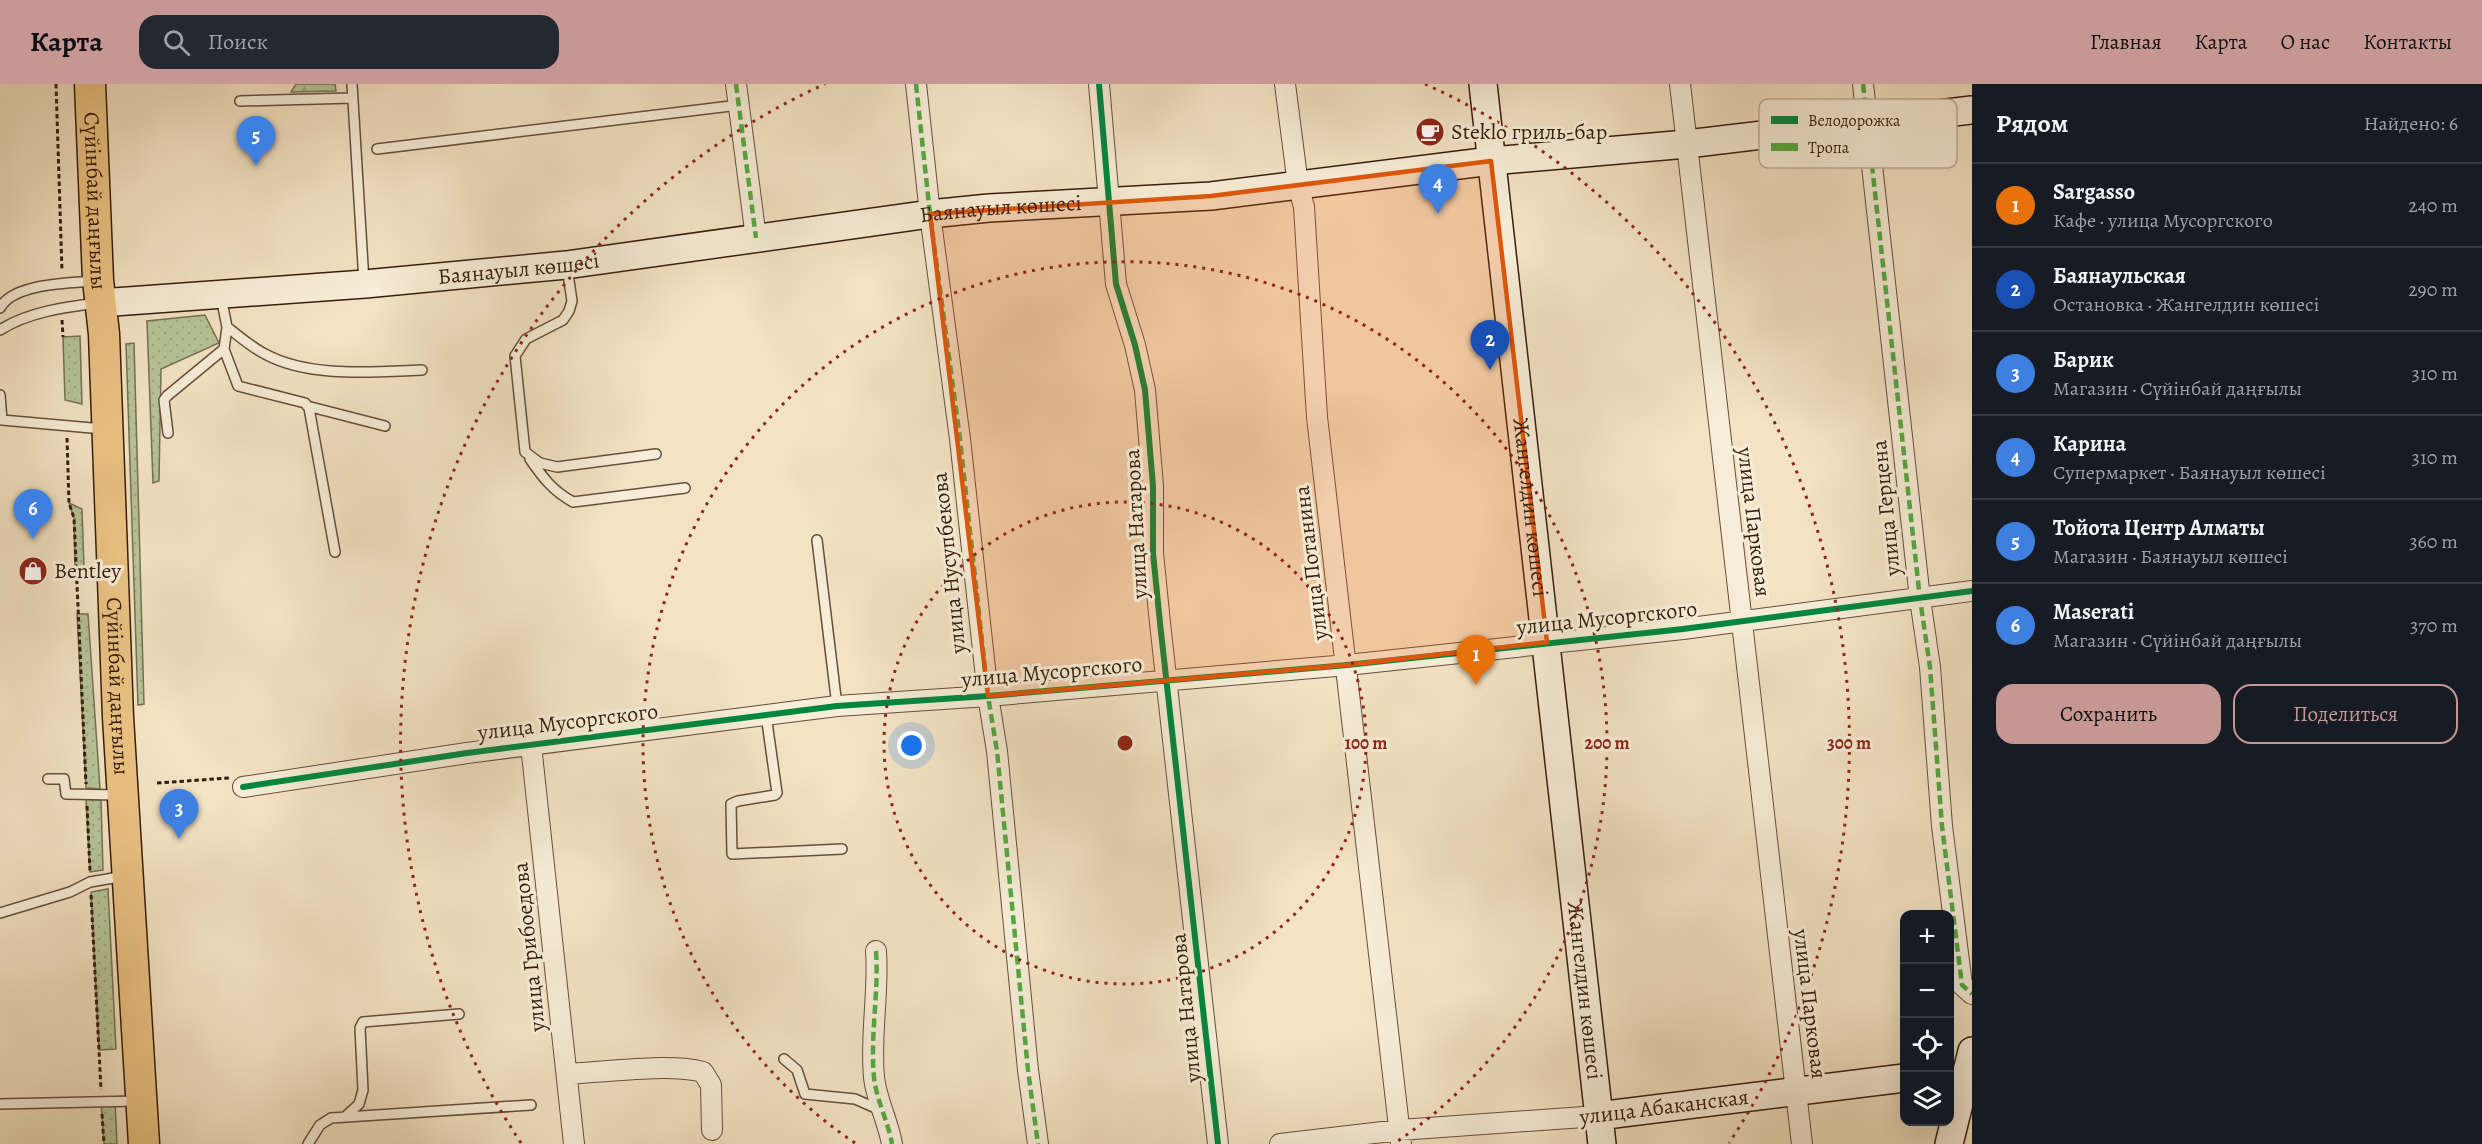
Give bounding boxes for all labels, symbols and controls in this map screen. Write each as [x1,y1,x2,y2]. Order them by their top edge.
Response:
search box [139,15,559,69]
text: Карта [30,23,103,61]
icon: search [160,26,193,59]
text: Поиск [208,27,268,57]
text: Главная [2090,28,2162,56]
text: Карта [2195,28,2247,56]
text: О нас [2280,28,2330,56]
text: Контакты [2363,28,2452,56]
legend [1759,99,1957,168]
text: Рядом [1996,106,2068,141]
text: Велодорожка [1808,110,1901,132]
text: Найдено: 6 [2364,110,2458,137]
street label: Сүйінбай даңғылы [76,111,114,291]
pin: 5 [236,116,276,166]
cafe icon: Steklo гриль-бар [1414,116,1446,148]
place label: Steklo гриль-бар [1451,117,1607,147]
text: Тропа [1808,137,1850,159]
pin: 4 [1418,164,1458,214]
text: Sargasso [2053,177,2135,207]
street label: Баянауыл көшесі [918,188,1082,230]
text: 1 [2012,192,2019,219]
text: 240 m [2408,192,2458,219]
text: Кафе · улица Мусоргского [2053,207,2273,234]
street label: Баянауыл көшесі [436,245,601,292]
text: Баянаульская [2053,261,2186,291]
text: 2 [2011,276,2020,303]
text: 290 m [2408,276,2458,303]
text: Остановка · Жангелдин көшесі [2053,291,2319,318]
pin: 2 [1470,320,1510,370]
text: Барик [2053,345,2114,375]
text: 3 [2011,360,2020,387]
text: 310 m [2412,360,2458,387]
text: Магазин · Сүйінбай даңғылы [2053,375,2302,402]
street label: Жангелдин көшесі [1506,416,1555,598]
text: Карина [2053,429,2126,459]
street label: улица Герцена [1864,438,1908,579]
street label: улица Парковая [1730,444,1778,599]
text: 4 [2011,444,2020,471]
text: 310 m [2412,444,2458,471]
street label: улица Натарова [1117,447,1155,601]
text: Супермаркет · Баянауыл көшесі [2053,459,2326,486]
street label: улица Нусупбекова [924,470,974,656]
street label: улица Потанина [1287,483,1335,643]
pin: 6 [14,490,52,539]
text: Тойота Центр Алматы [2053,513,2265,543]
text: 5 [2011,528,2020,555]
text: 360 m [2409,528,2458,555]
text: Магазин · Баянауыл көшесі [2053,543,2288,570]
shop icon: Bentley [17,555,49,587]
place label: Bentley [54,556,121,586]
street label: улица Мусоргского [1514,594,1699,643]
street label: Сүйінбай даңғылы [99,597,137,776]
text: Maserati [2053,597,2134,627]
text: 6 [2011,612,2020,639]
text: 370 m [2410,612,2458,639]
text: Магазин · Сүйінбай даңғылы [2053,627,2302,654]
pin: 1 [1456,636,1496,685]
street label: улица Мусоргского [959,649,1144,695]
button: Сохранить [1996,684,2221,744]
button: Поделиться [2233,684,2458,744]
street label: улица Мусоргского [475,696,660,748]
your location [897,731,926,760]
text: 100 m [1345,731,1387,755]
text: 200 m [1584,731,1630,755]
text: 300 m [1827,731,1871,755]
centre of rings [1115,733,1135,753]
pin: 3 [160,790,198,839]
street label: улица Грибоедова [505,860,553,1034]
street label: Жангелдин көшесі [1560,899,1610,1081]
map controls [1900,910,1954,1126]
button: + [1900,910,1954,964]
street label: улица Парковая [1786,926,1834,1081]
street label: улица Натарова [1163,931,1209,1085]
button: − [1900,964,1954,1018]
button: locate [1900,1018,1954,1072]
button: layers [1900,1072,1954,1126]
street label: улица Абаканская [1577,1082,1750,1132]

